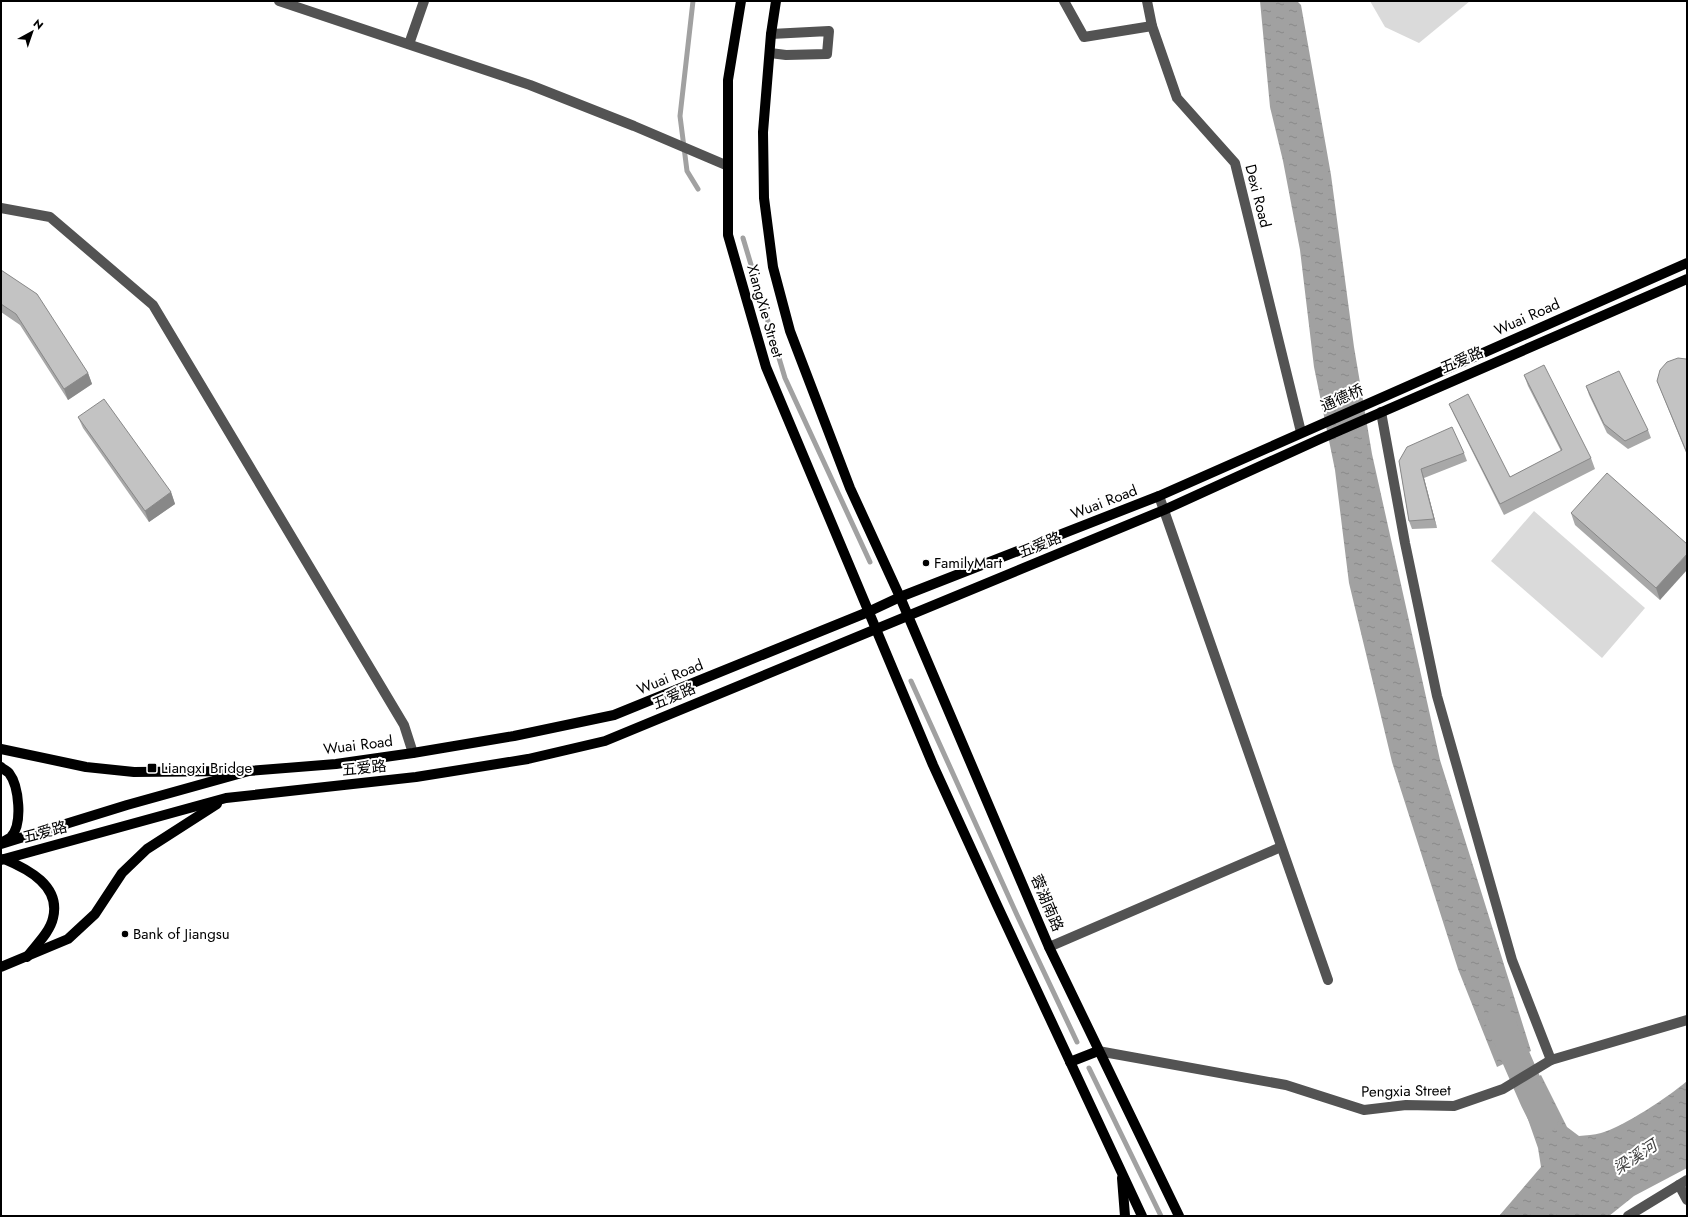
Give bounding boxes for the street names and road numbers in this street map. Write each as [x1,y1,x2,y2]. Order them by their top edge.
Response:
street label: Dexi Road [1239,162,1277,230]
street label: XiangXie Street [741,262,789,361]
street label: Wuai Road [1491,293,1563,341]
street label: 五爱路 [1437,341,1487,379]
street label: 通德桥 [1317,379,1367,417]
street label: Wuai Road [1068,479,1140,525]
street label: 五爱路 [1015,526,1065,564]
street label: Wuai Road [634,654,706,700]
street label: 五爱路 [649,677,699,715]
street label: Wuai Road [322,730,394,760]
street label: 五爱路 [340,755,388,781]
street label: 五爱路 [20,816,70,848]
street label: 蓉湖南路 [1025,871,1069,935]
street label: Pengxia Street [1361,1079,1451,1103]

